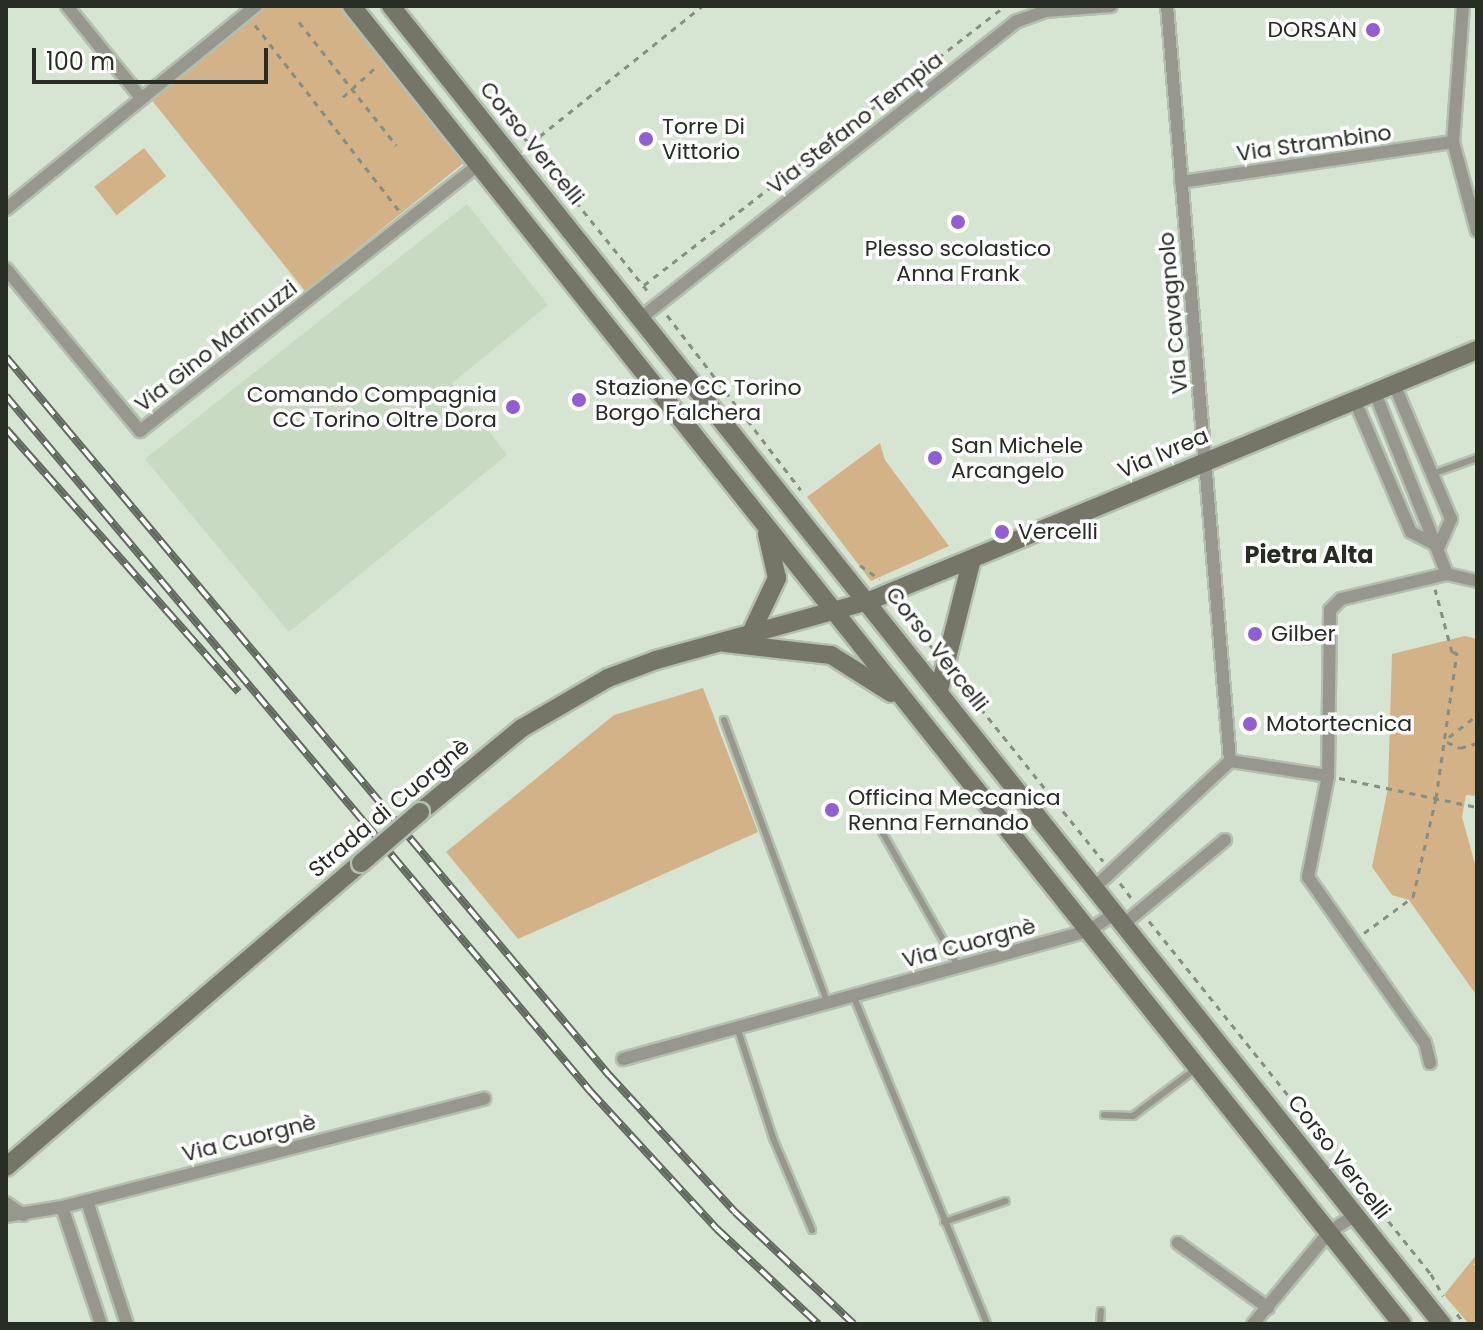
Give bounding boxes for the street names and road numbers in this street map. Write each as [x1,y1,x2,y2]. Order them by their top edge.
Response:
street label: Via Stefano Tempia [762,46,948,200]
street label: Corso Vercelli [474,76,590,210]
street label: Via Strambino [1235,119,1393,167]
street label: Via Cavagnolo [1153,231,1193,395]
street label: Via Gino Marinuzzi [130,274,302,418]
street label: Via Ivrea [1114,422,1212,484]
street label: Corso Vercelli [880,582,994,716]
street label: Strada di Cuorgnè [303,733,475,883]
street label: Via Cuorgnè [899,913,1039,973]
street label: Corso Vercelli [1282,1090,1396,1224]
street label: Via Cuorgnè [179,1109,319,1167]

